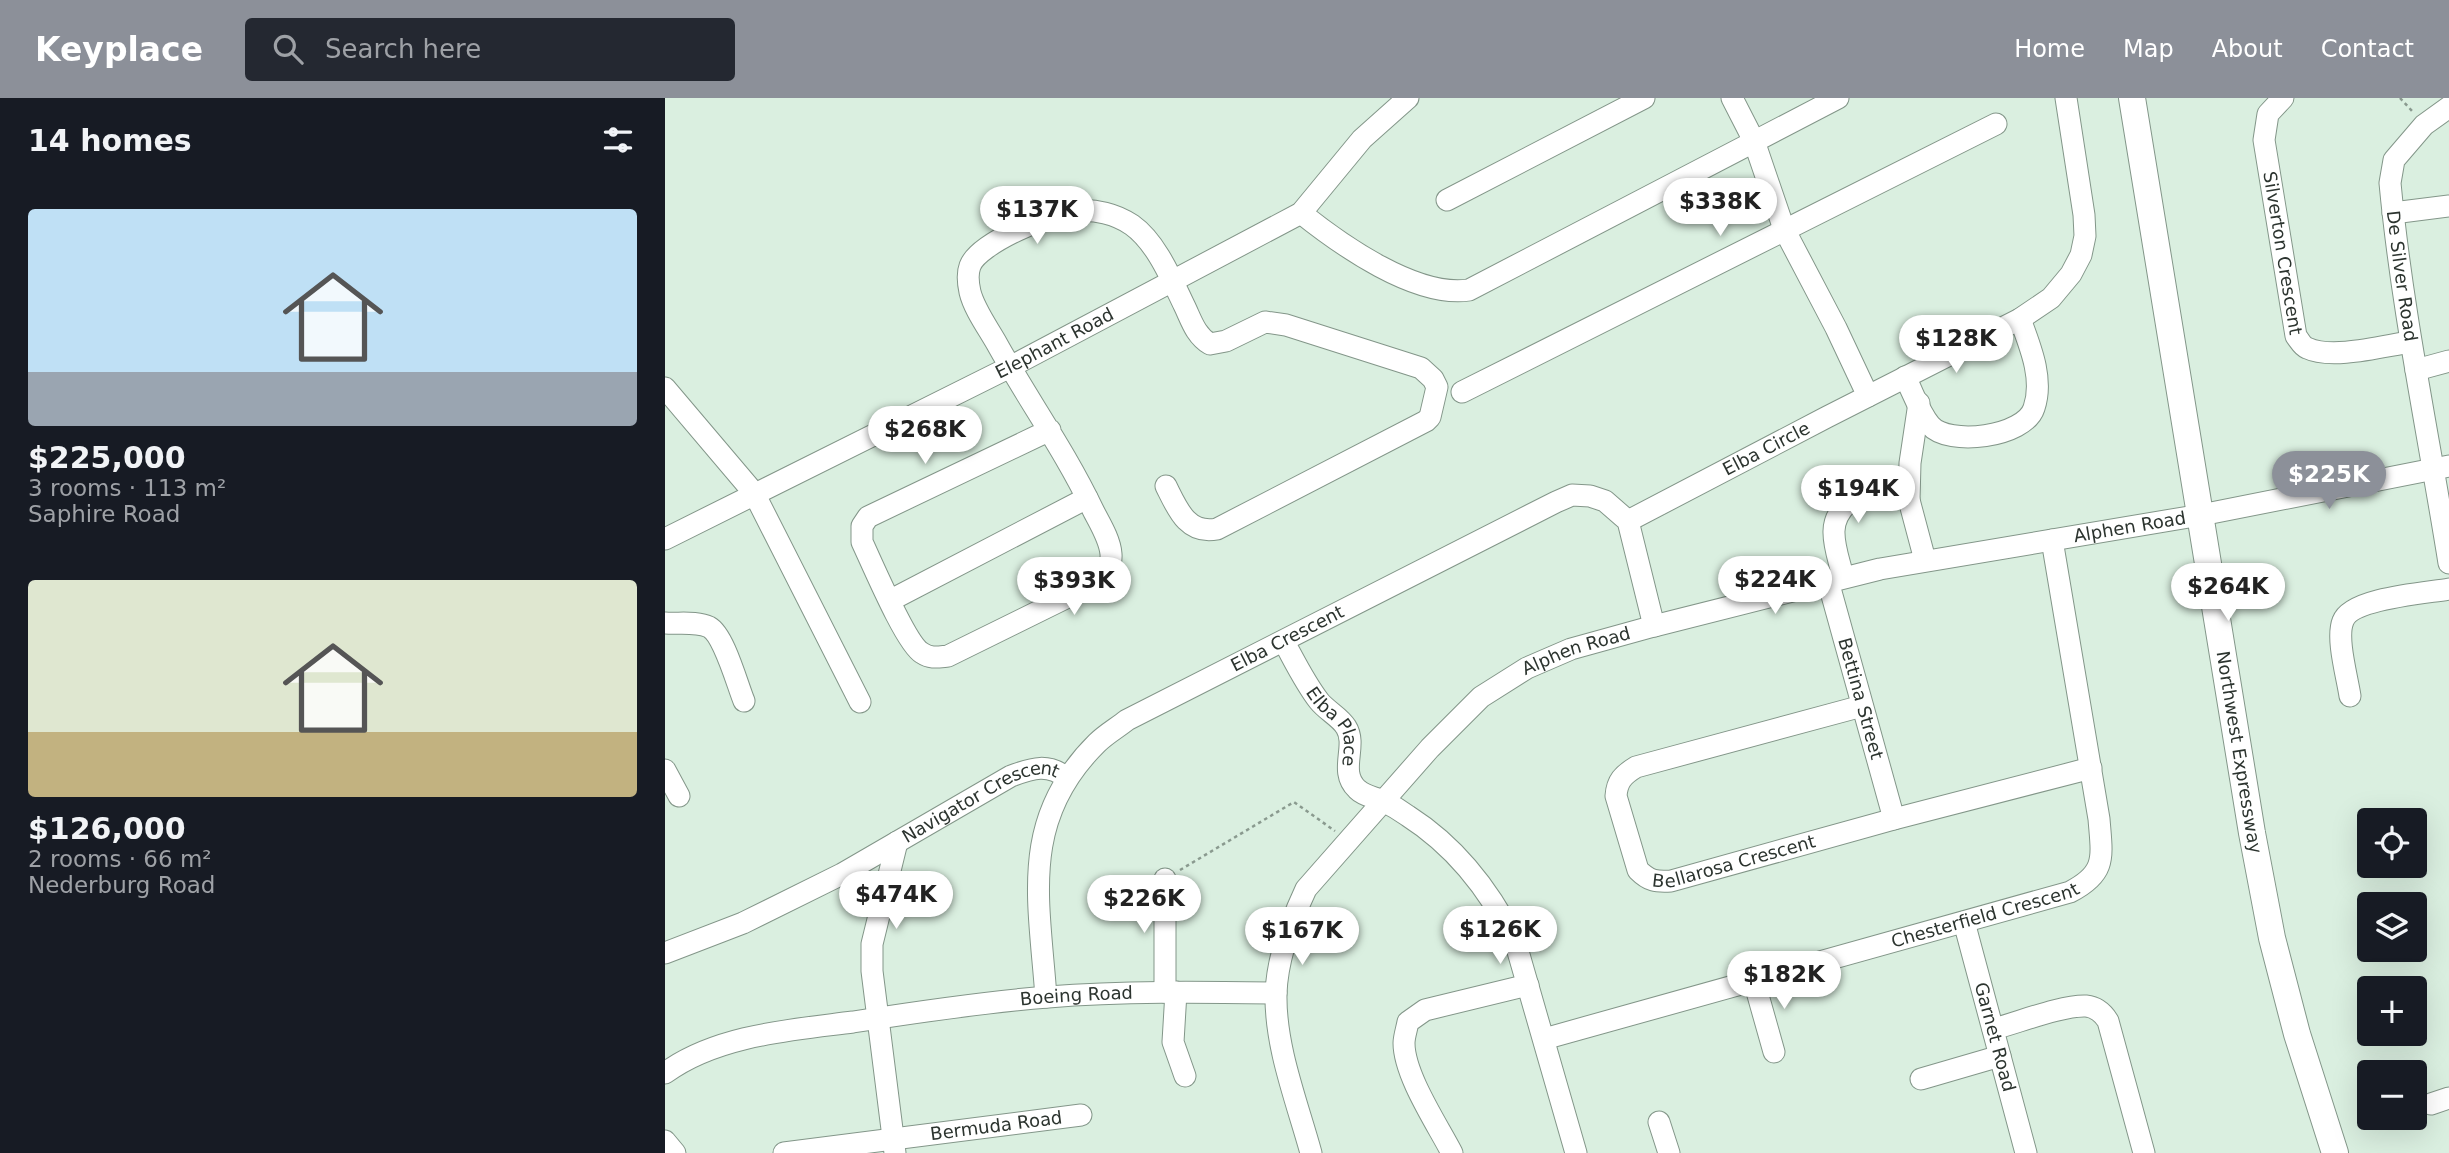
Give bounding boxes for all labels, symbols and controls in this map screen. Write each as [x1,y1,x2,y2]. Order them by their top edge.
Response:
search box [245,18,735,81]
text: Keyplace [35,30,203,69]
icon: search [269,30,307,68]
text: Search here [325,34,481,64]
text: Home [2014,35,2085,63]
text: Map [2123,35,2174,63]
text: About [2212,35,2283,63]
text: Contact [2321,35,2414,63]
icon: filters [599,121,637,159]
text: 14 homes [28,123,192,158]
street label: Silverton Crescent [2259,170,2307,336]
pin: $338K [1671,178,1769,238]
pin: $137K [988,186,1086,246]
text: $338K [1679,188,1761,214]
text: $137K [996,196,1078,222]
street label: De Silver Road [2383,209,2422,343]
icon: home [270,254,396,380]
street label: Elephant Road [992,303,1117,383]
pin: $128K [1907,316,2005,375]
text: $128K [1915,325,1997,351]
pin: $268K [876,406,974,466]
text: $268K [884,416,966,442]
street label: Elba Circle [1719,417,1813,480]
text: $225,000 [28,440,186,475]
pin: $225K [2280,452,2378,511]
text: $225K [2288,461,2370,487]
pin: $194K [1809,466,1907,525]
text: 3 rooms · 113 m² [28,475,226,501]
text: $194K [1817,475,1899,501]
text: Saphire Road [28,501,180,527]
street label: Alphen Road [2072,507,2187,546]
pin: $224K [1726,556,1824,616]
pin: $393K [1025,558,1123,617]
pin: $264K [2179,564,2277,623]
text: $224K [1734,566,1816,592]
text: $393K [1033,567,1115,593]
text: $264K [2187,573,2269,599]
street label: Elba Crescent [1227,601,1347,676]
street label: Alphen Road [1519,622,1633,679]
icon: home [270,625,396,751]
street label: Bettina Street [1834,635,1888,762]
street label: Northwest Expressway [2212,649,2267,856]
street label: Elba Place [1302,683,1361,767]
street label: Navigator Crescent [898,757,1063,847]
map controls [2357,808,2427,1130]
button: locate [2357,808,2427,878]
text: $126,000 [28,811,186,846]
street label: Bellarosa Crescent [1651,830,1818,892]
text: 2 rooms · 66 m² [28,846,212,872]
text: Nederburg Road [28,872,215,898]
pin: $474K [847,872,945,931]
pin: $226K [1095,876,1193,935]
street label: Chesterfield Crescent [1889,878,2083,951]
text: $474K [855,881,937,907]
text: $226K [1103,885,1185,911]
button: layers [2357,892,2427,962]
pin: $126K [1451,906,1549,966]
pin: $167K [1253,908,1351,967]
text: $126K [1459,916,1541,942]
text: $167K [1261,917,1343,943]
pin: $182K [1735,951,1833,1011]
text: $182K [1743,961,1825,987]
button: + [2357,976,2427,1046]
street label: Garnet Road [1971,980,2020,1094]
street label: Boeing Road [1019,982,1133,1009]
button: − [2357,1060,2427,1130]
street label: Bermuda Road [929,1106,1063,1144]

